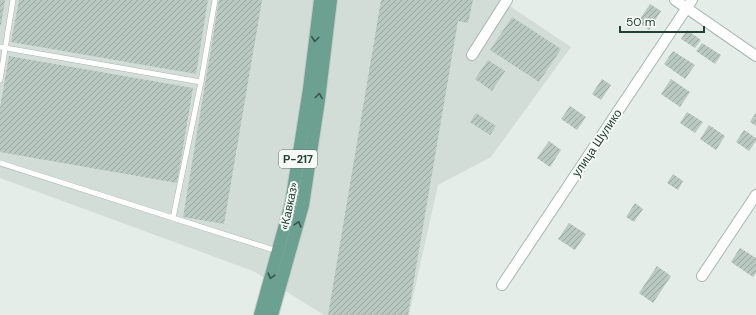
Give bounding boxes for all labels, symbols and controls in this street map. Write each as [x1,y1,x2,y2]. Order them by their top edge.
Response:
scale bar [620,8,704,34]
text: 50 m [626,14,655,30]
one-way arrow [311,36,320,42]
one-way arrow [314,92,323,99]
street label: улица Шулико [568,106,626,180]
road number: Р-217 [279,150,317,168]
street label: «Кавказ» [276,181,302,231]
one-way arrow [293,220,302,227]
one-way arrow [267,273,276,280]

